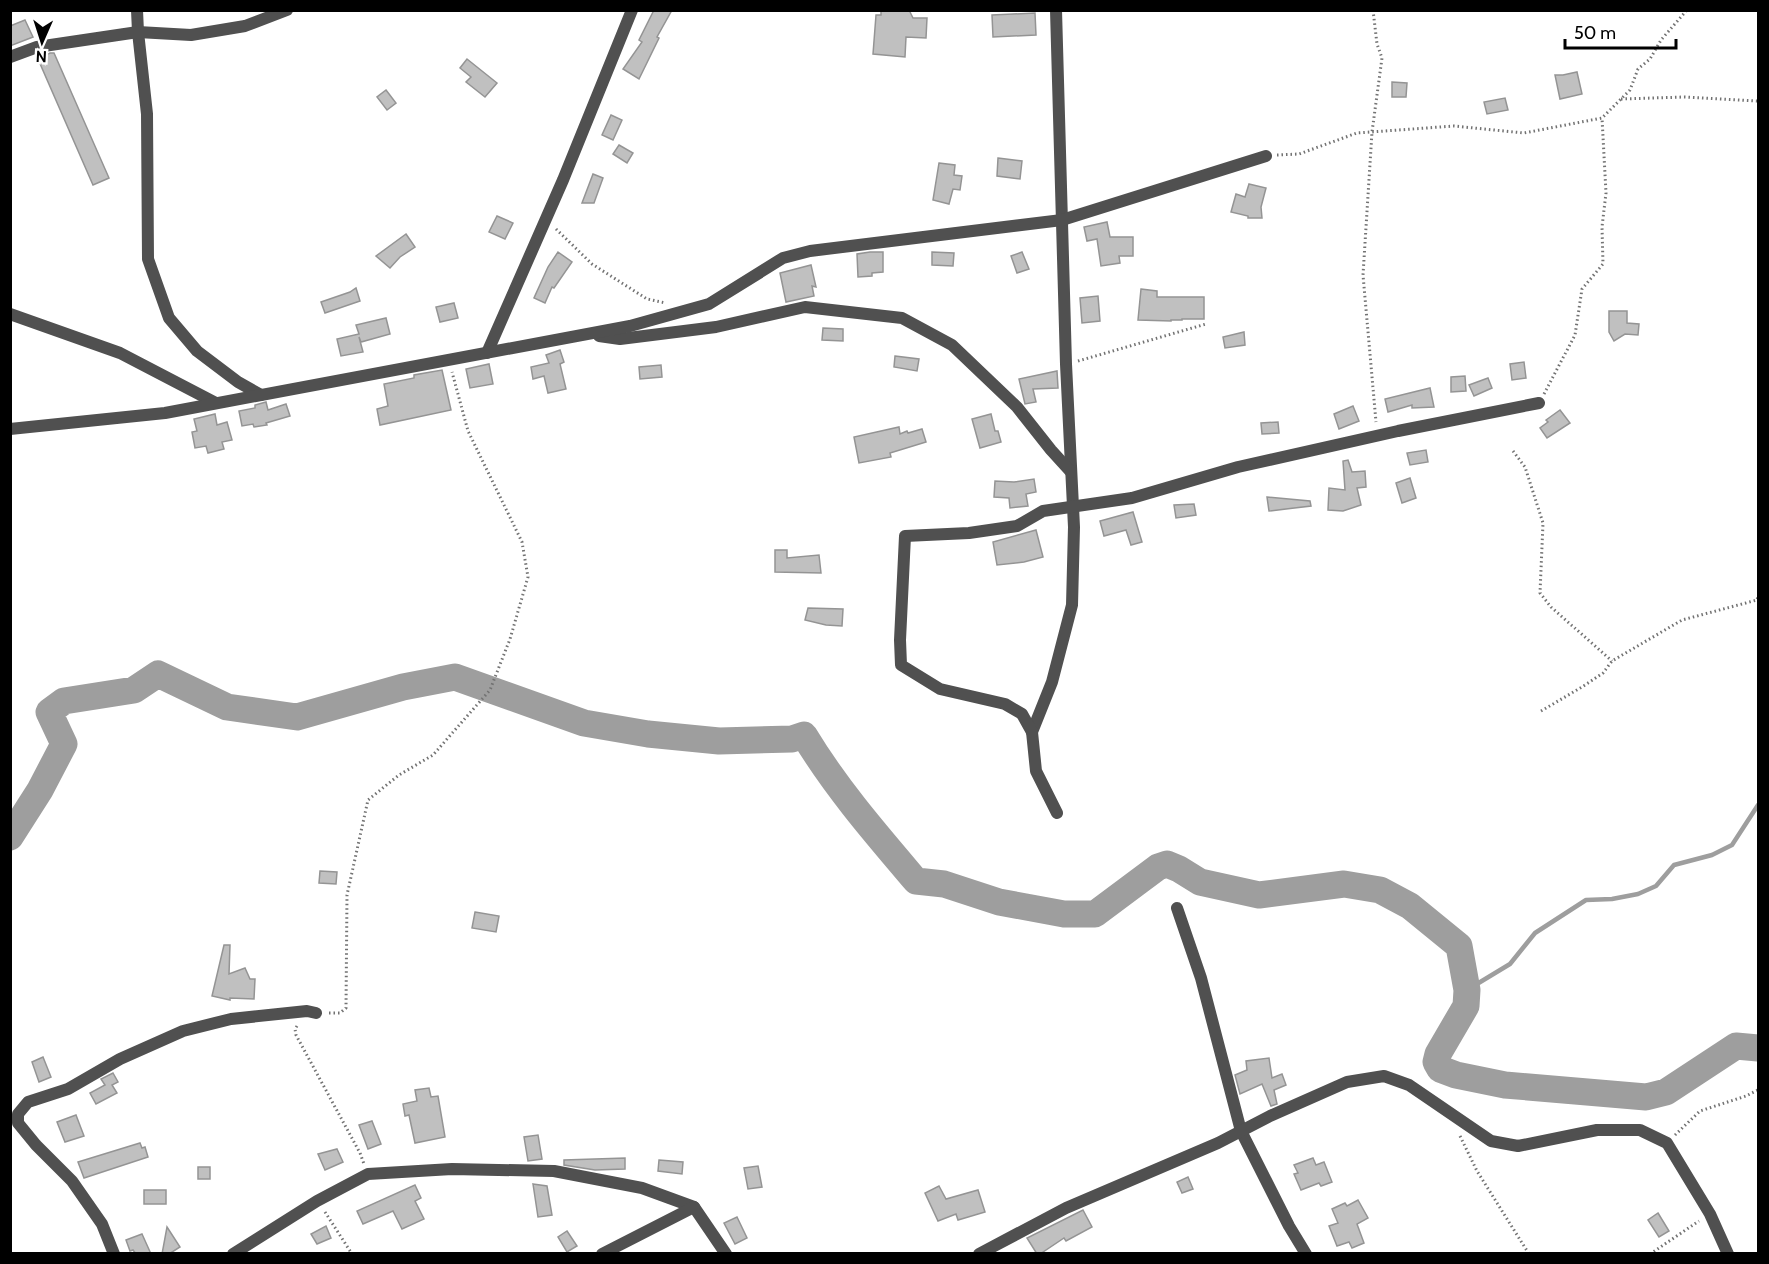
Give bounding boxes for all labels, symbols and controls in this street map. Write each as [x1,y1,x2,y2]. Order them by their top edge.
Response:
north arrow [12,12,72,72]
scale bar [1565,12,1676,50]
text: 50 m [1574,22,1616,44]
text: N [35,47,47,66]

